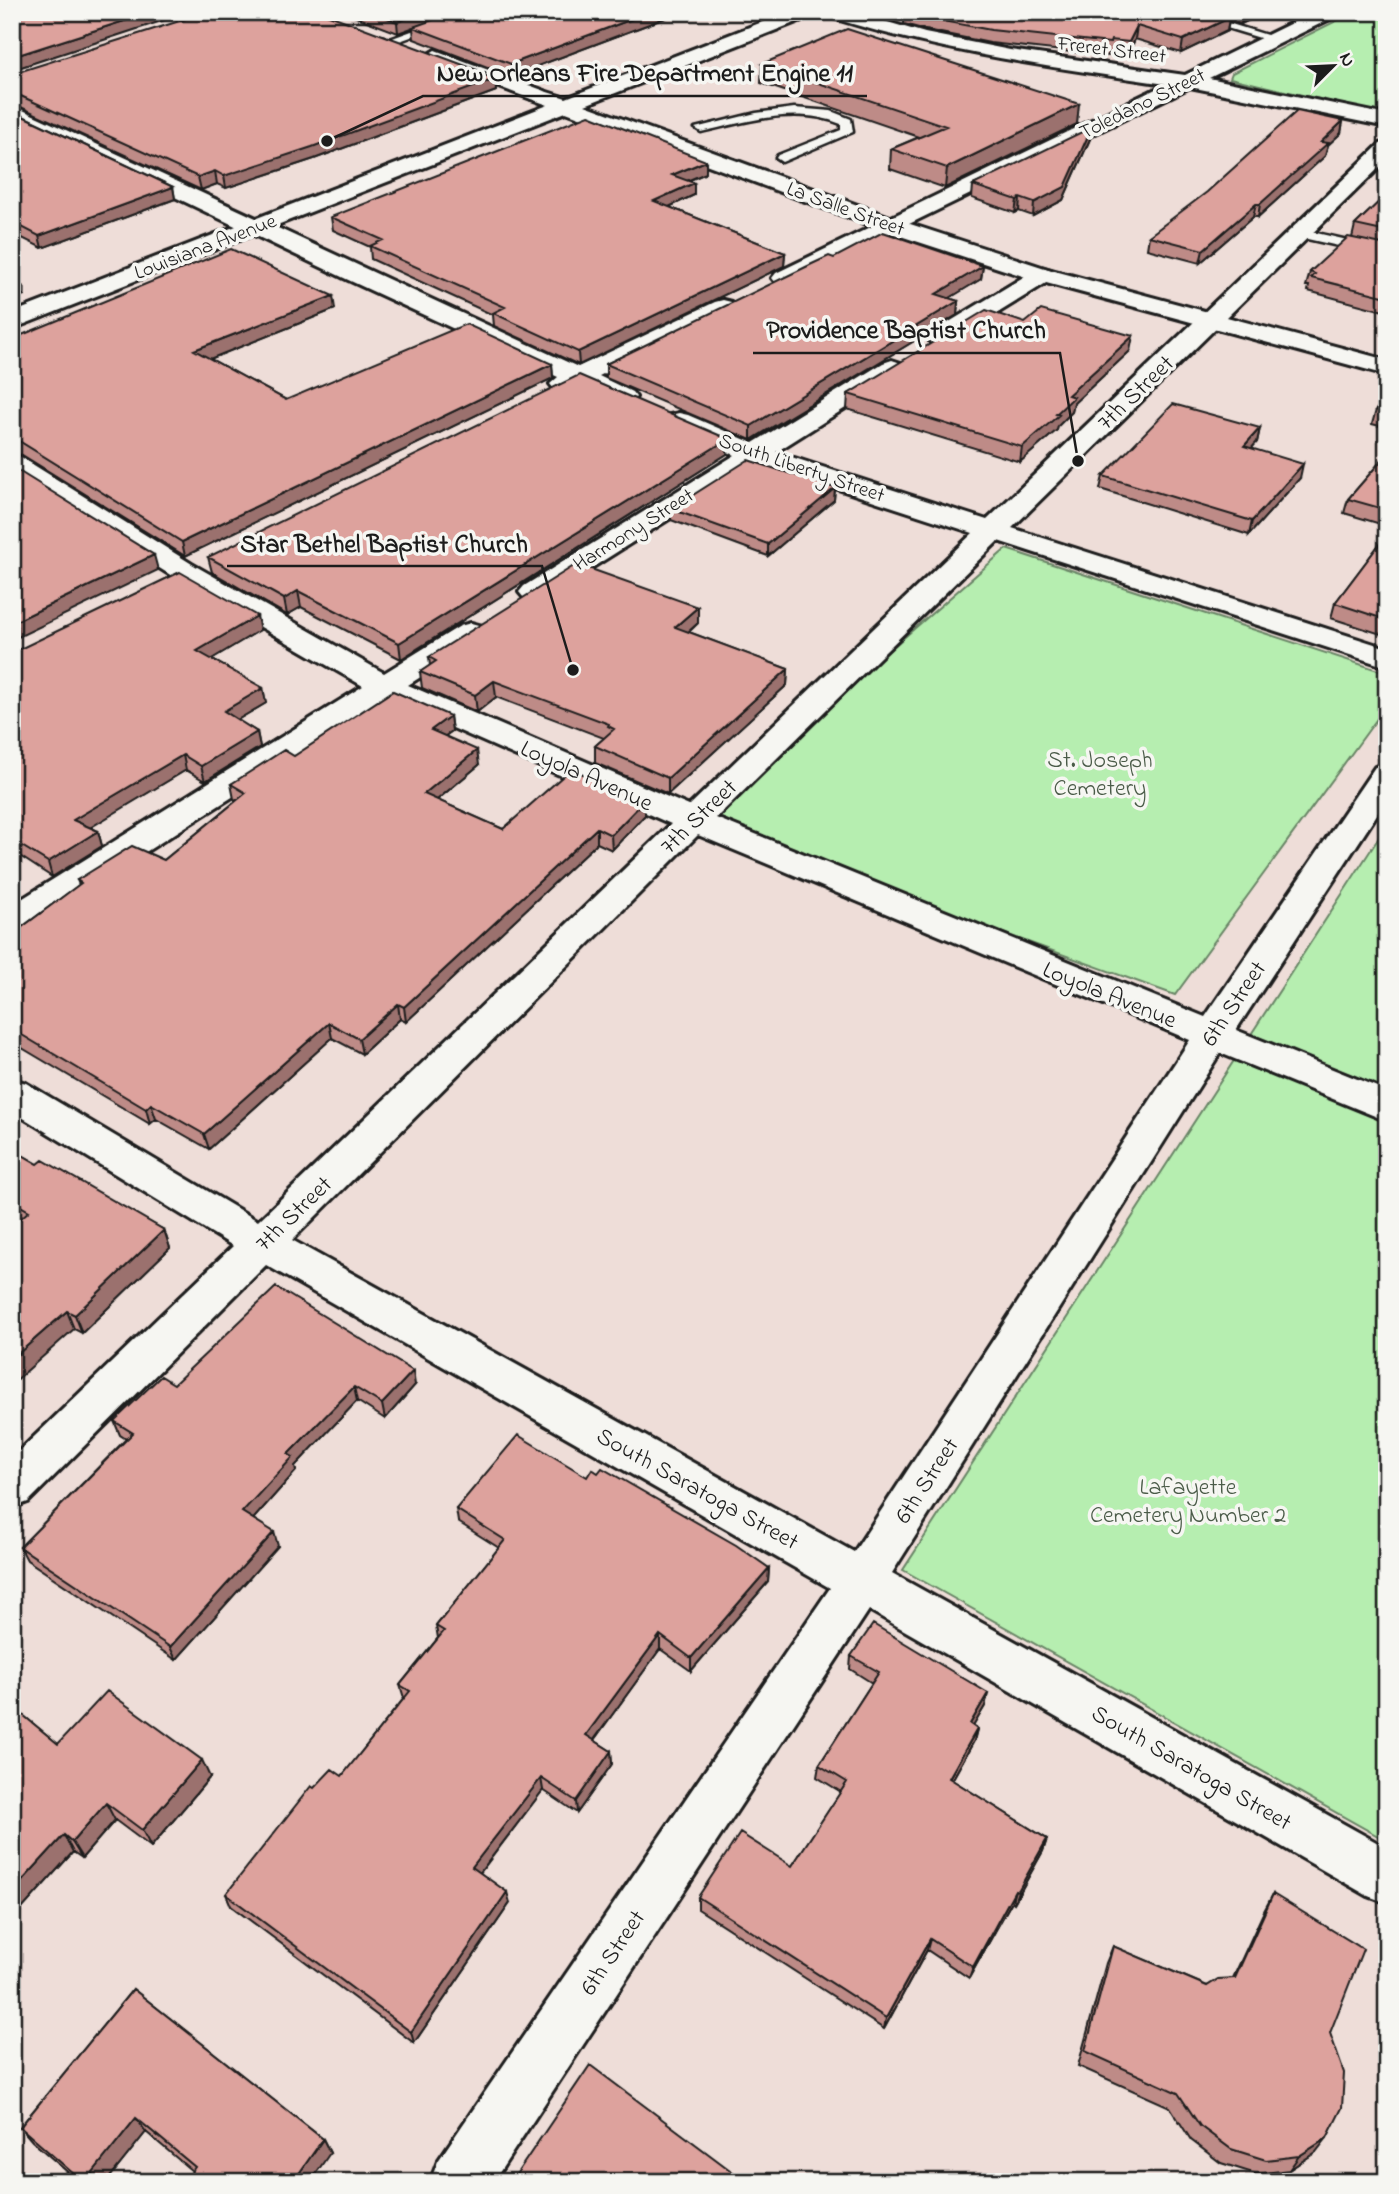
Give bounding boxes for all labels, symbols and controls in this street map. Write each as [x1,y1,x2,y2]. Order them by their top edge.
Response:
street label: Freret Street [1055,29,1168,73]
north arrow [1298,32,1368,102]
callout: New Orleans Fire Department Engine 11 [423,49,867,96]
text: N [1331,49,1361,72]
text: New Orleans Fire Department Engine 11 [437,56,854,95]
street label: Toledano Street [1075,61,1211,148]
street label: La Salle Street [782,175,909,245]
street label: Louisiana Avenue [130,207,282,289]
callout: Providence Baptist Church [753,306,1060,353]
text: Providence Baptist Church [766,313,1046,351]
street label: 7th Street [1090,348,1183,440]
street label: South Liberty Street [714,426,889,513]
street label: Harmony Street [568,482,701,582]
callout: Star Bethel Baptist Church [227,519,542,566]
text: Star Bethel Baptist Church [240,527,528,565]
street label: Loyola Avenue [514,732,658,823]
park label: St. Joseph Cemetery [1047,744,1153,808]
street label: 7th Street [653,772,746,864]
street label: Loyola Avenue [1036,954,1182,1040]
street label: 6th Street [1194,955,1277,1054]
street label: 7th Street [248,1169,341,1261]
street label: South Saratoga Street [589,1420,804,1560]
street label: 6th Street [887,1431,969,1531]
park label: Lafayette Cemetery Number 2 [1090,1471,1286,1535]
street label: South Saratoga Street [1084,1697,1298,1841]
street label: 6th Street [573,1904,656,2003]

